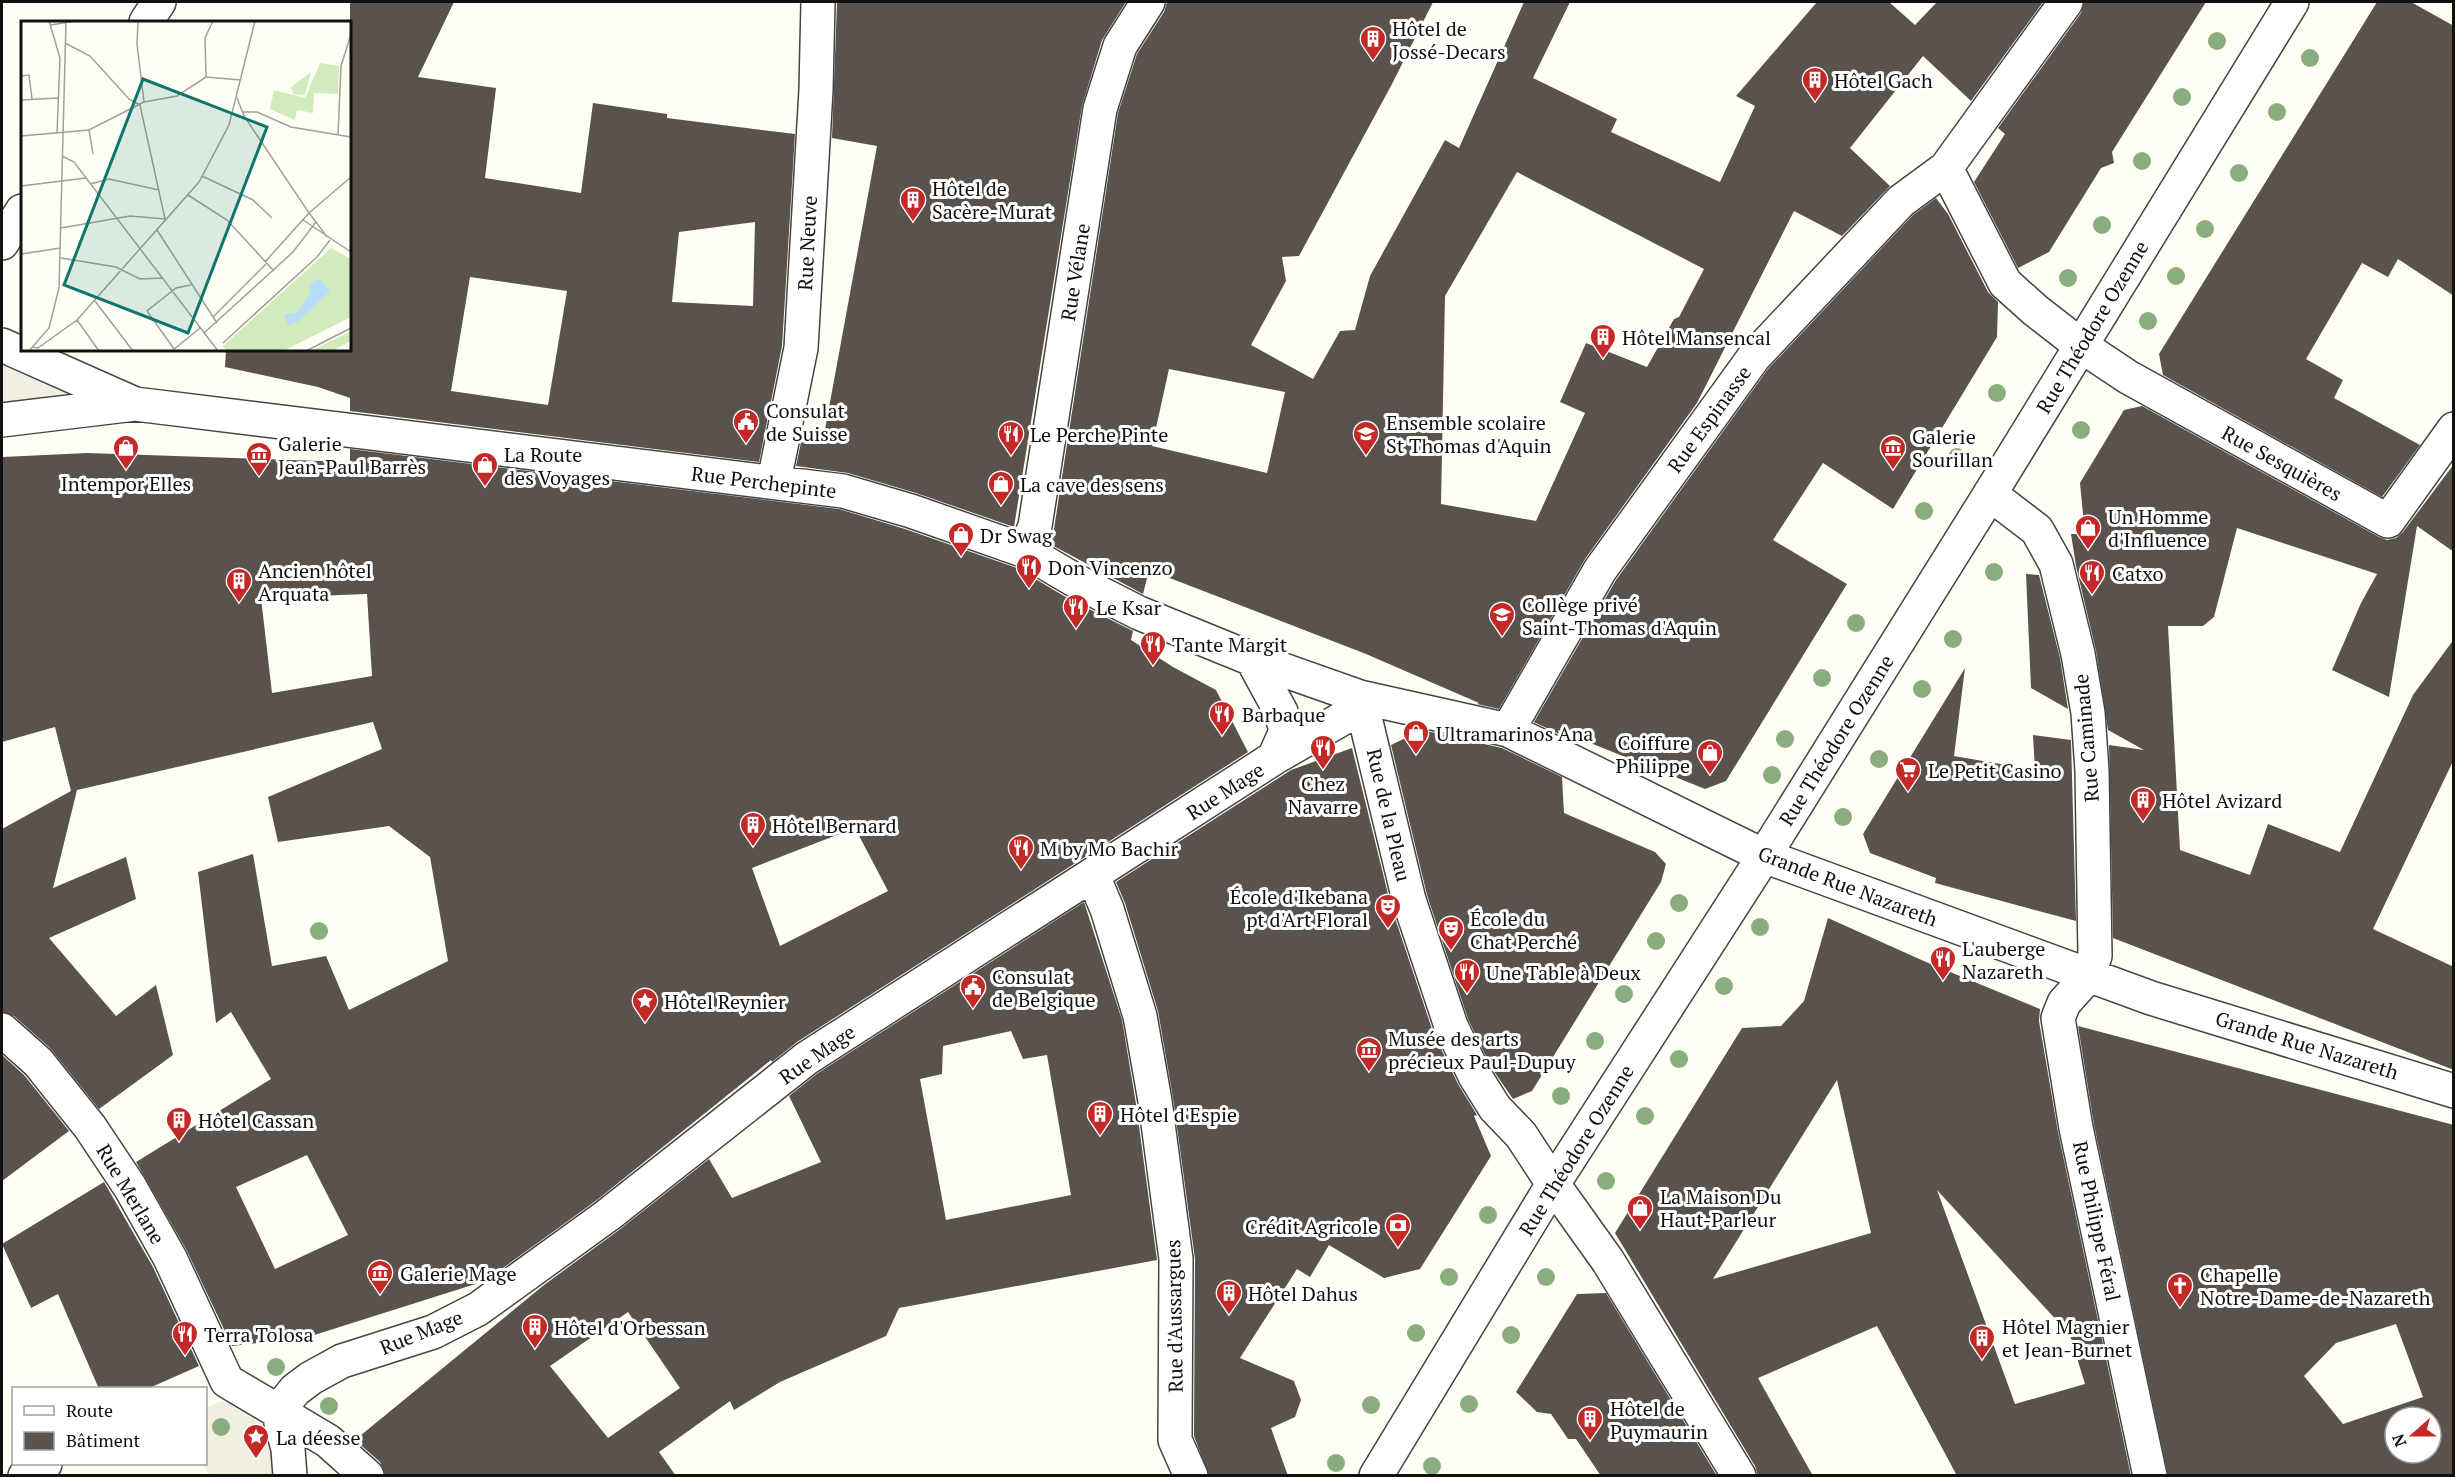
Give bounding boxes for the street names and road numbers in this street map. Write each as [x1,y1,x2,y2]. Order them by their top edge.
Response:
street label: Rue Neuve [791,195,823,291]
street label: Rue Vélane [1054,221,1096,323]
street label: Rue Théodore Ozenne [2030,236,2154,418]
street label: Rue Espinasse [1661,360,1757,478]
street label: Rue Sesquières [2217,419,2347,507]
street label: Rue Perchepinte [690,460,838,504]
street label: Rue Théodore Ozenne [1772,649,1900,831]
street label: Rue Caminade [2067,673,2105,803]
street label: Rue de la Pleau [1361,746,1417,884]
street label: Rue Mage [1181,756,1269,826]
street label: Grande Rue Nazareth [1754,839,1942,933]
street label: Grande Rue Nazareth [2212,1004,2402,1086]
street label: Rue Mage [774,1018,860,1090]
street label: Rue Théodore Ozenne [1512,1059,1640,1241]
street label: Rue Philippe Féral [2067,1138,2127,1304]
street label: Rue Merlane [91,1139,171,1249]
street label: Rue d'Aussargues [1159,1239,1189,1393]
street label: Rue Mage [376,1303,466,1361]

